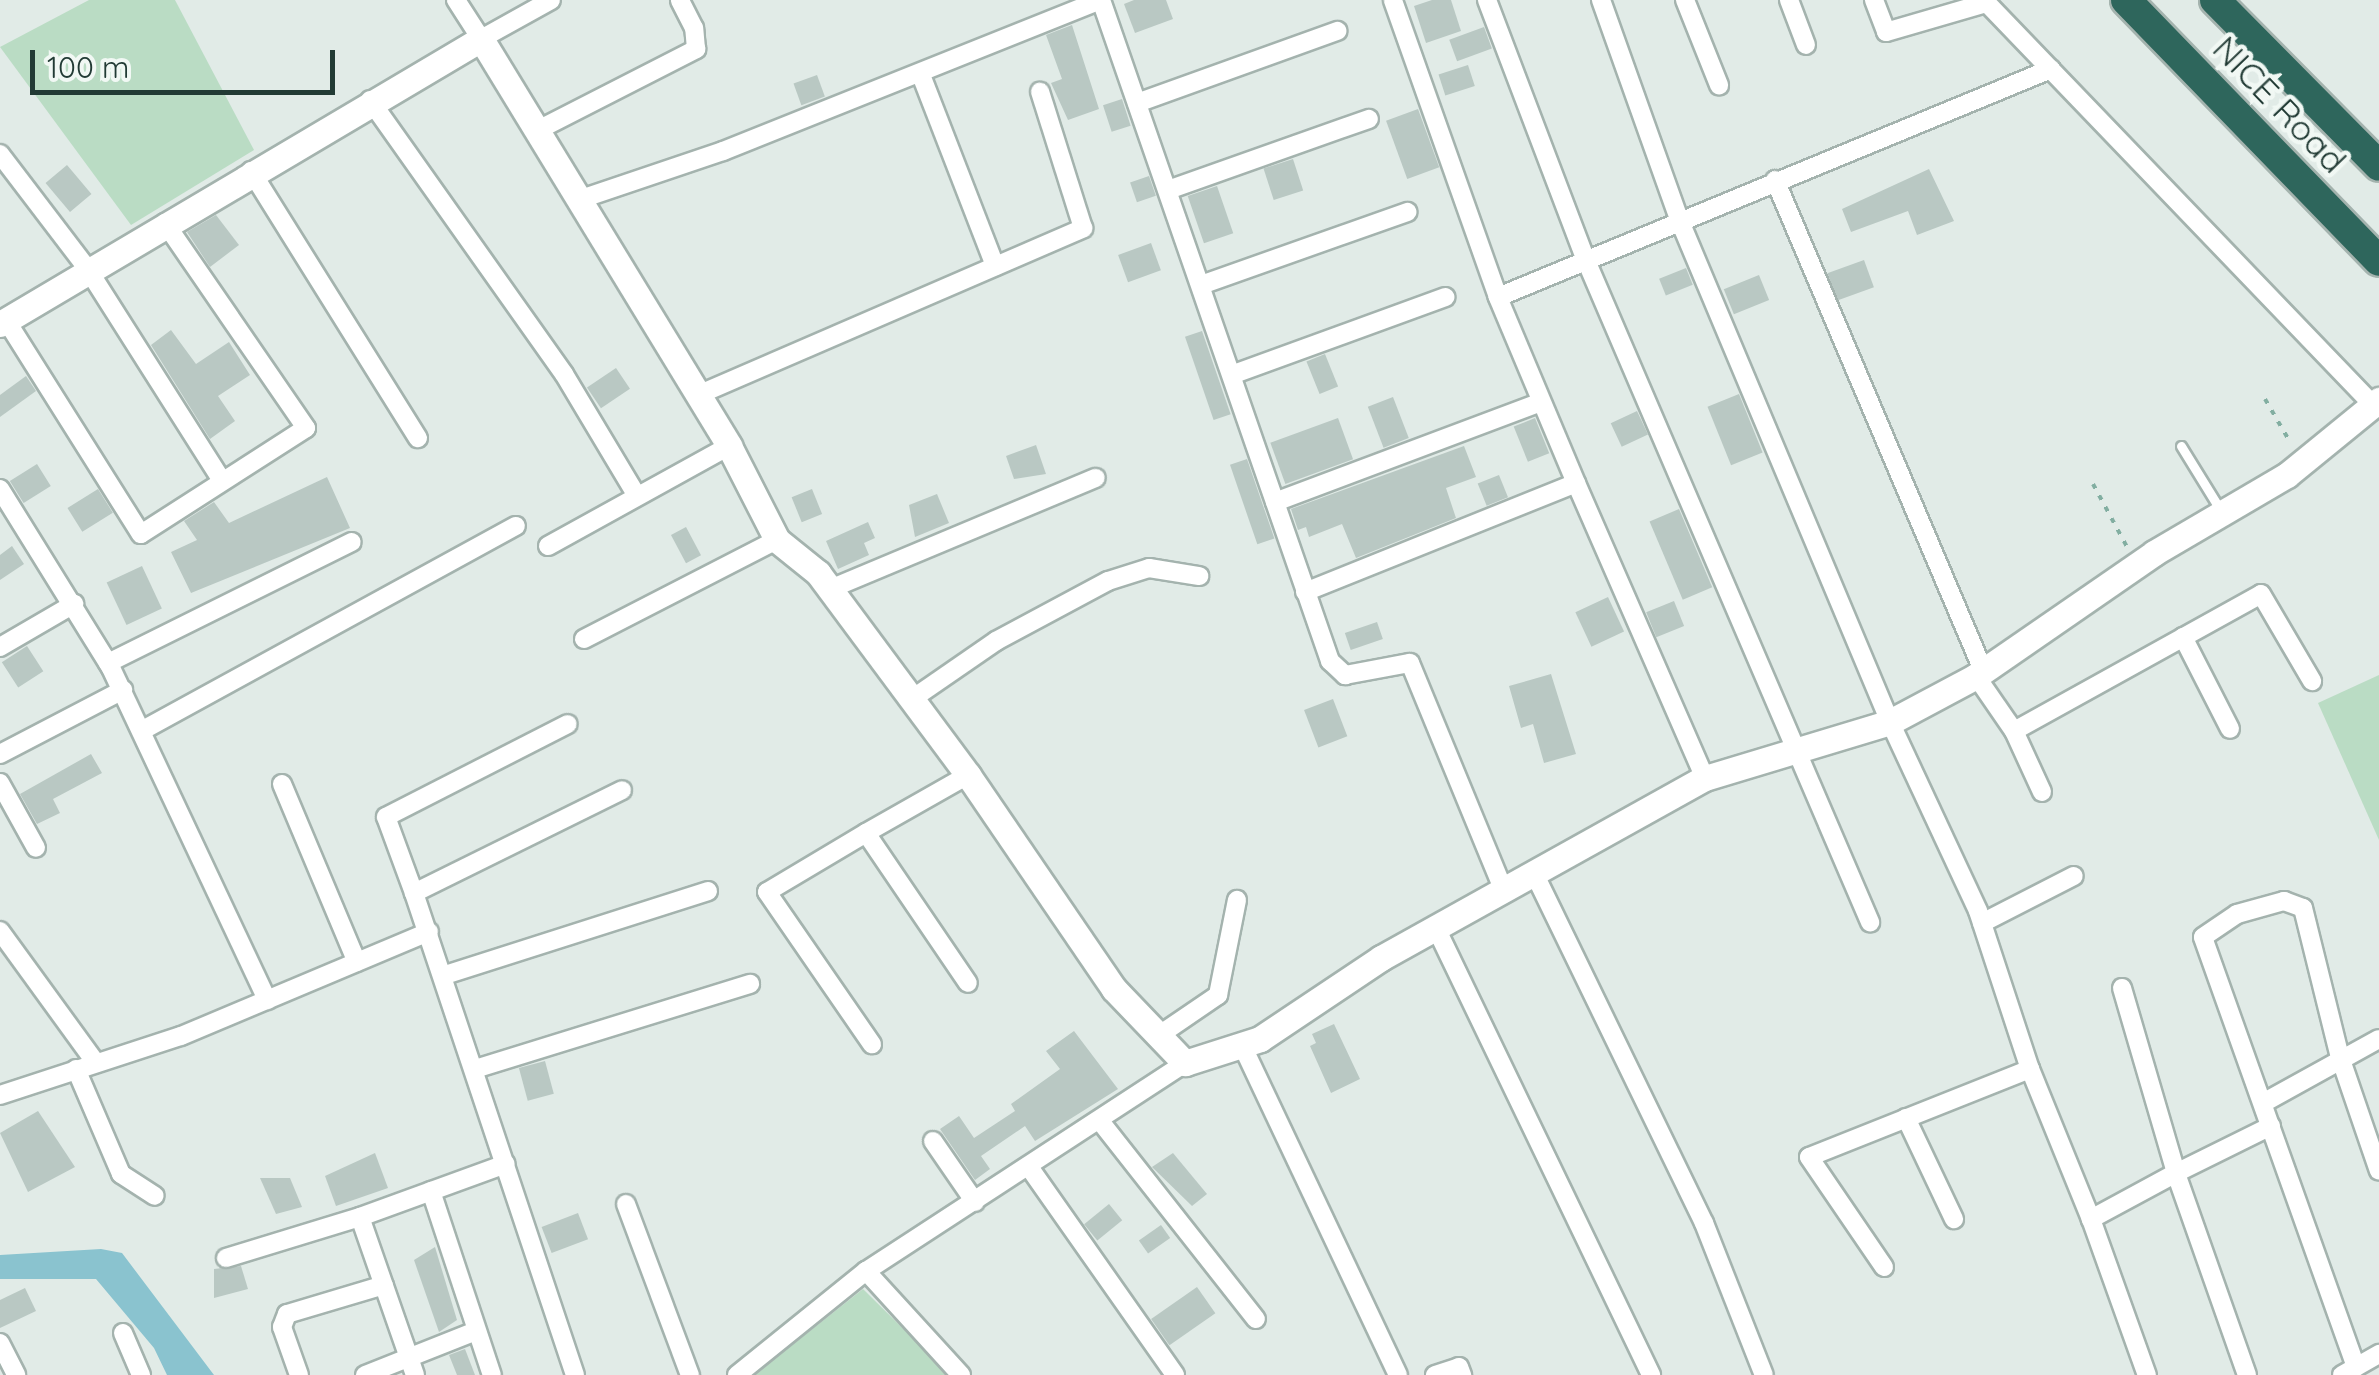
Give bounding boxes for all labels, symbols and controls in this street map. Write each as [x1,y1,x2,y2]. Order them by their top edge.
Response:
street label: NICE Road [2205,27,2355,181]
scale bar [35,30,340,92]
text: 100 m [47,48,129,86]

